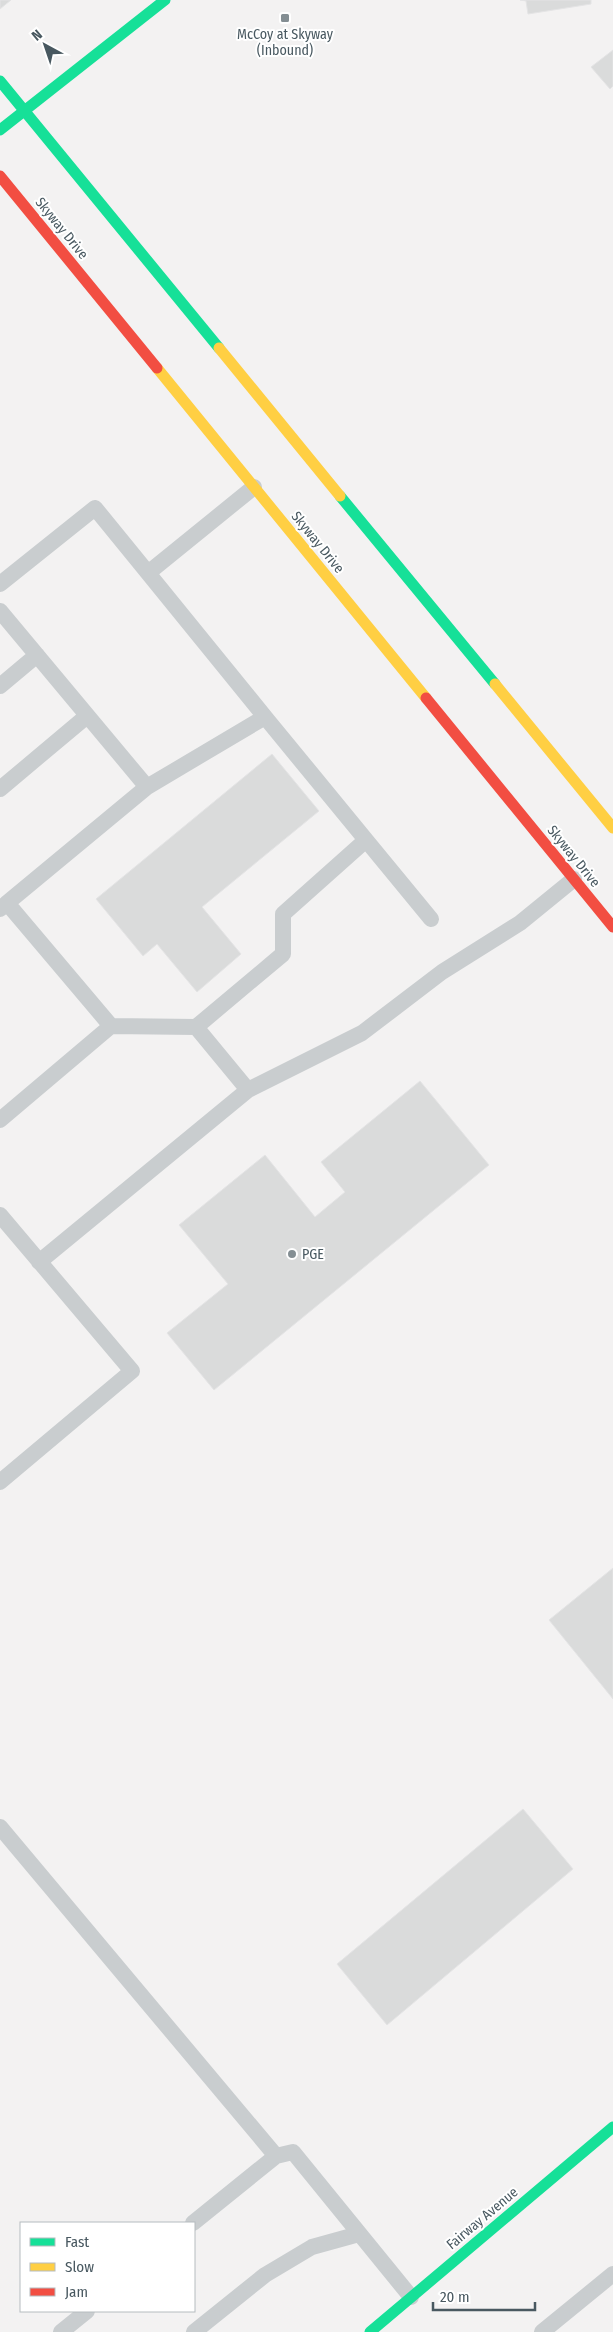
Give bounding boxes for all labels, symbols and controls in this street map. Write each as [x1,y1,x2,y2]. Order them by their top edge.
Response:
marker: McCoy at Skyway (Inbound) [279,12,291,24]
north arrow [20,20,70,70]
text: N [28,26,46,45]
place label: McCoy at Skyway (Inbound) [237,26,334,59]
street label: Skyway Drive [32,194,92,263]
street label: Skyway Drive [288,508,348,577]
street label: Skyway Drive [544,822,604,891]
place label: PGE [302,1246,324,1263]
marker: PGE [286,1248,298,1260]
street label: Fairway Avenue [443,2184,521,2253]
legend [20,2222,195,2312]
text: Fast [65,2233,89,2251]
text: Slow [65,2258,94,2276]
scale bar [433,2280,536,2312]
text: Jam [65,2283,88,2301]
text: 20 m [440,2288,470,2306]

